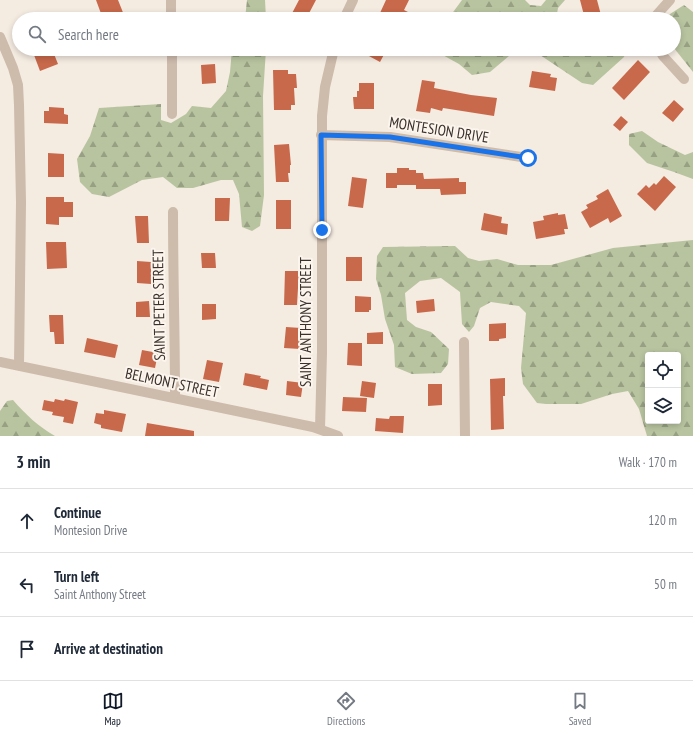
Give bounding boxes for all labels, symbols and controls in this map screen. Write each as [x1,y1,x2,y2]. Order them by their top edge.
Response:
search box [12,12,681,56]
icon: search [26,23,48,45]
text: Search here [58,25,119,44]
street label: MONTESION DRIVE [388,112,490,147]
route start [519,149,537,167]
route end [313,221,331,239]
street label: SAINT PETER STREET [148,249,169,361]
street label: SAINT ANTHONY STREET [296,257,315,387]
map controls [645,352,681,424]
button: locate [645,352,681,388]
street label: BELMONT STREET [124,363,221,402]
button: layers [645,388,681,424]
text: 3 min [16,451,50,473]
text: Walk · 170 m [619,454,677,471]
text: Continue [54,503,101,522]
icon: ahead [16,510,38,532]
text: 120 m [648,512,677,529]
text: Montesion Drive [54,522,127,539]
text: Turn left [54,567,99,586]
icon: left [16,574,38,596]
text: 50 m [654,576,677,593]
text: Saint Anthony Street [54,586,146,603]
icon: arrive [16,638,38,660]
text: Arrive at destination [54,639,163,658]
tab: Map [102,690,124,728]
tab: Directions [327,690,365,728]
tab: Saved [569,690,591,728]

